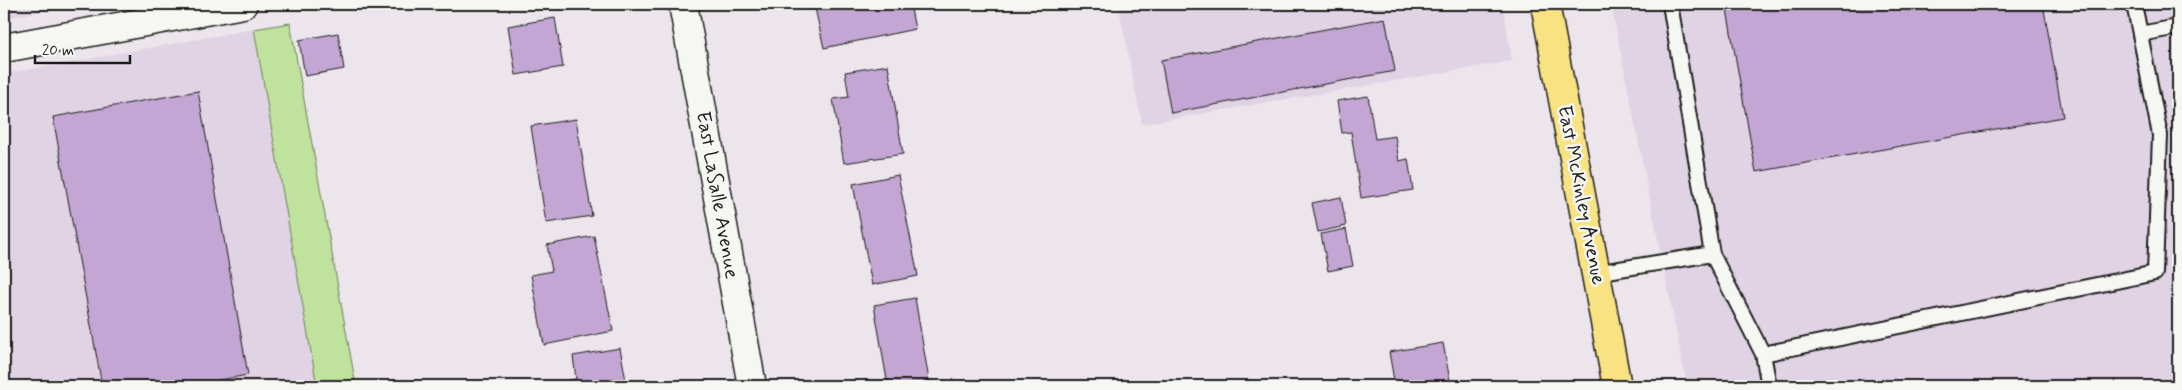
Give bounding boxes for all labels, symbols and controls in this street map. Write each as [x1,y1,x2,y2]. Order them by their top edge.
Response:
scale bar [35,32,130,64]
text: 20 m [42,41,74,61]
street label: East McKinley Avenue [1550,103,1612,287]
street label: East LaSalle Avenue [689,109,745,281]

